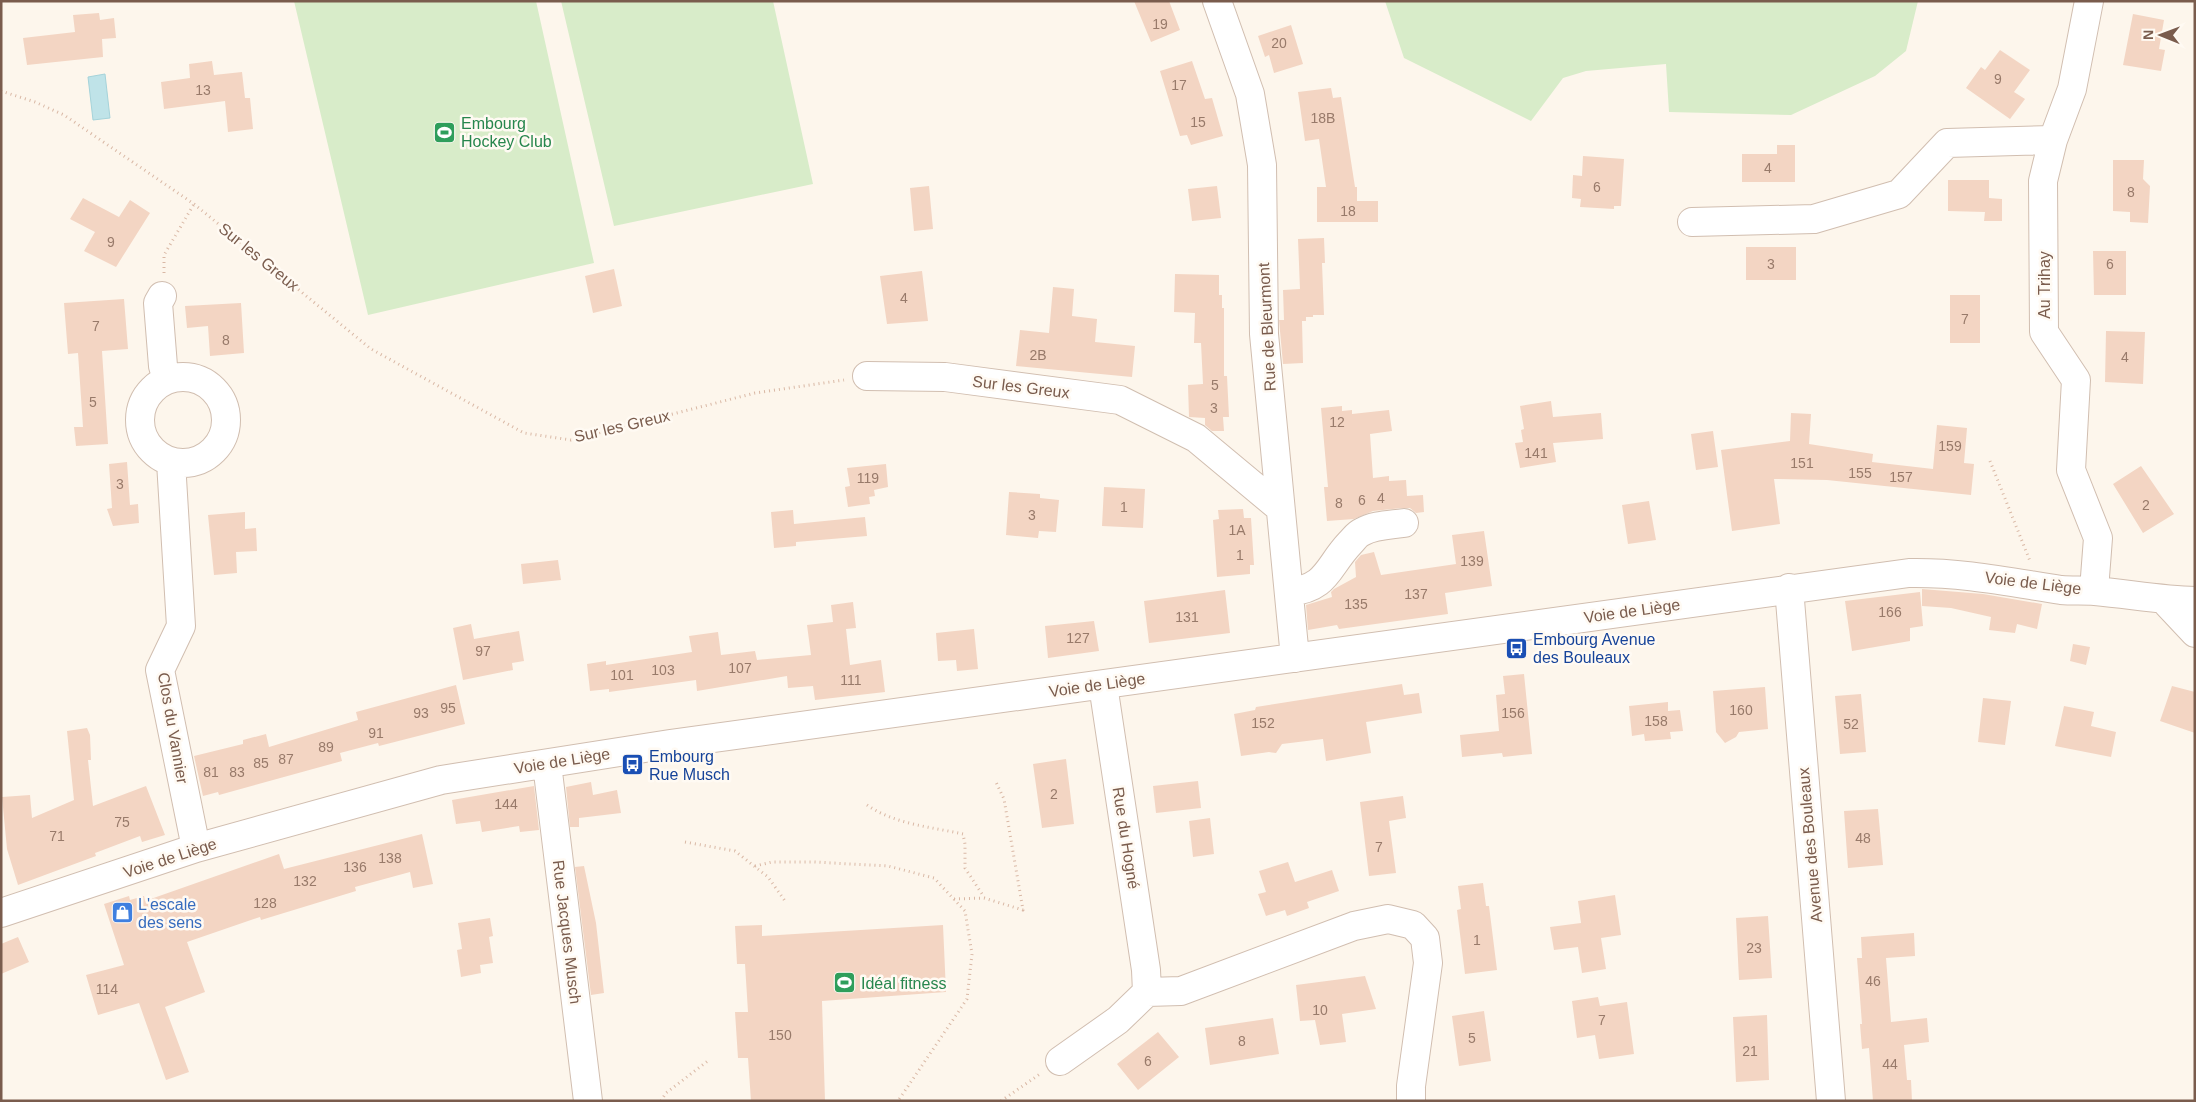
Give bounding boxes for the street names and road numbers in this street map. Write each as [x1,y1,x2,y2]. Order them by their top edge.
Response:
street label: Sur les Greux [216,220,302,294]
street label: Au Trihay [2036,251,2053,319]
street label: Rue de Bleurmont [1255,262,1279,392]
street label: Sur les Greux [971,373,1071,401]
street label: Sur les Greux [572,407,672,445]
street label: Voie de Liège [1984,569,2082,597]
street label: Voie de Liège [1583,596,1681,626]
street label: Voie de Liège [1048,670,1146,700]
street label: Clos du Vannier [155,671,191,786]
street label: Voie de Liège [513,745,611,777]
street label: Avenue des Bouleaux [1795,767,1825,923]
street label: Rue du Hogné [1110,786,1142,890]
street label: Voie de Liège [121,835,219,881]
street label: Rue Jacques Musch [550,859,584,1005]

